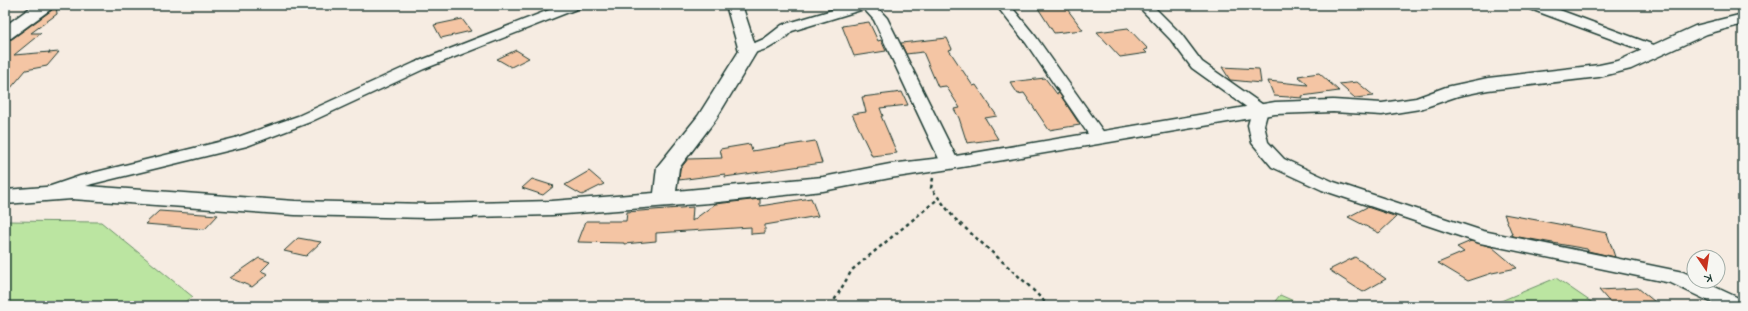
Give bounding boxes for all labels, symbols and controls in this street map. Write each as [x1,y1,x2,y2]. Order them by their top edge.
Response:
north arrow [1686,249,1726,289]
text: K [1702,270,1713,286]

